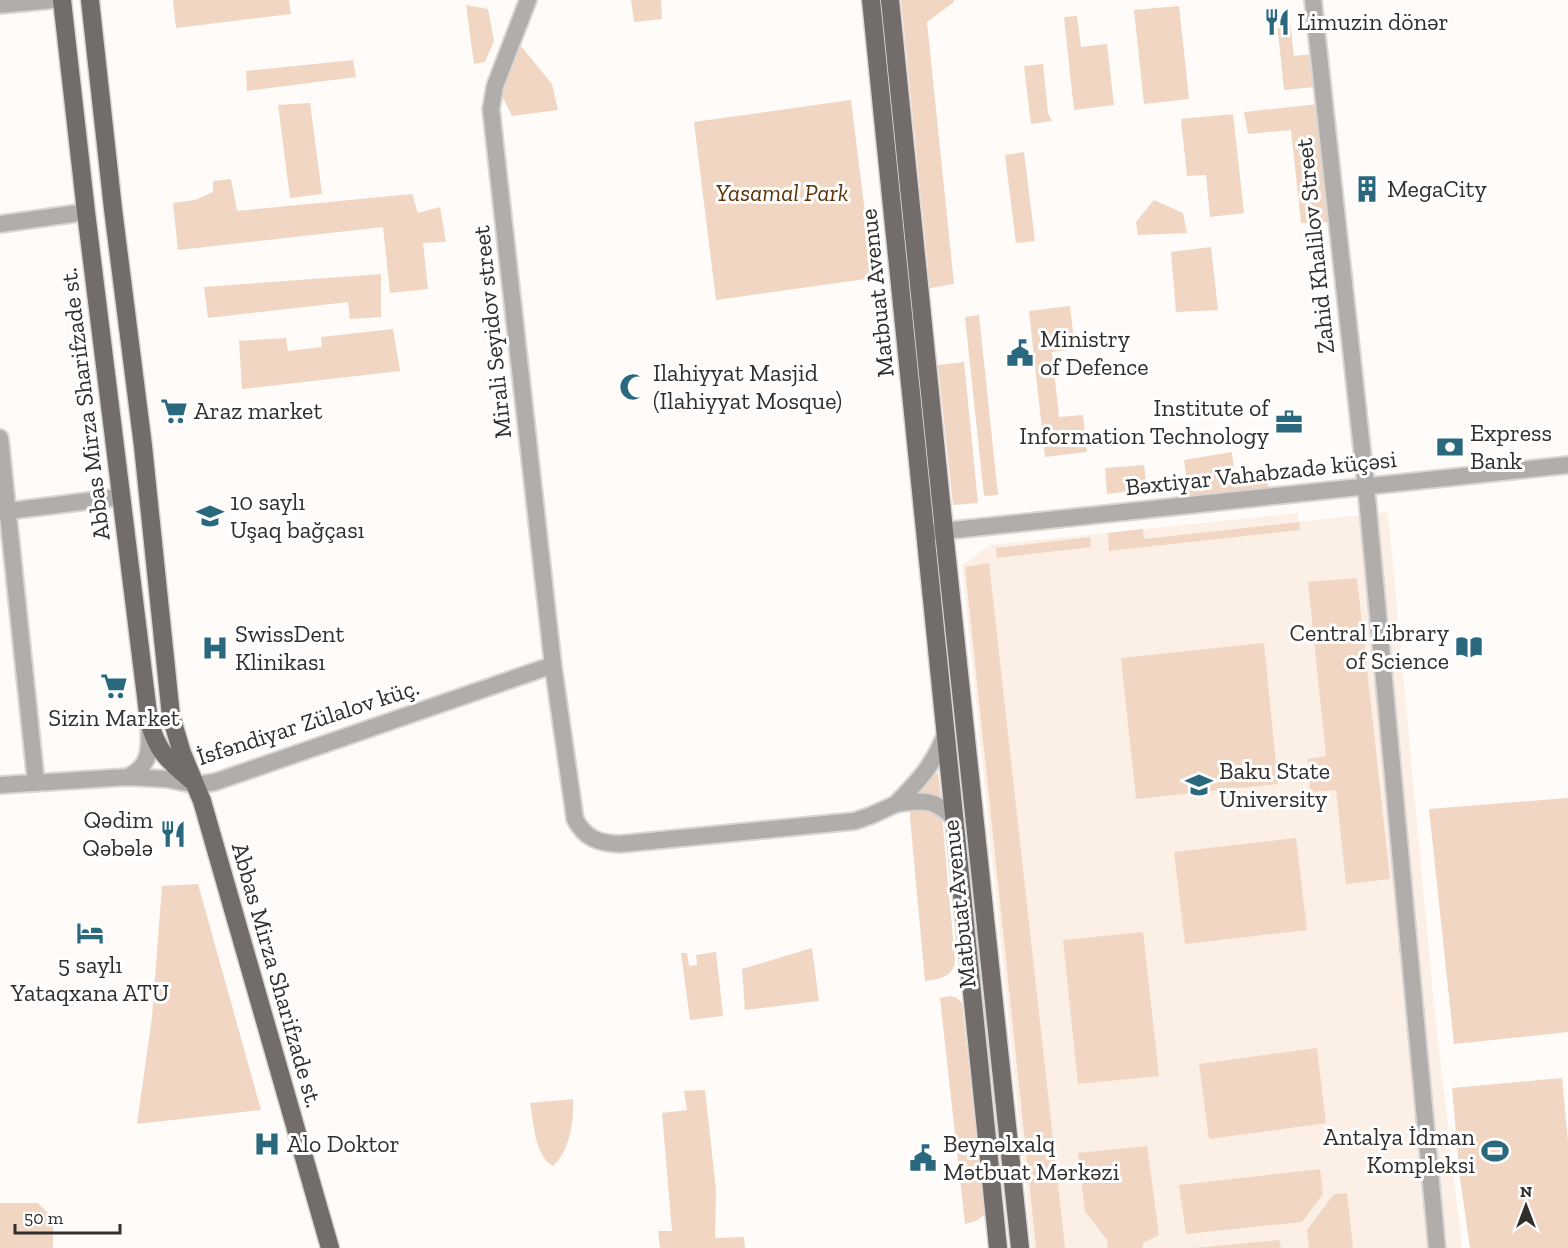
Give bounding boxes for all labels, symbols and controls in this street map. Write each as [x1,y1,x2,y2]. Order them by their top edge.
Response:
restaurant icon: Limuzin dönər [1262,7,1292,37]
place label: Limuzin dönər [1297,7,1449,36]
street label: Zahid Khalilov Street [1289,137,1340,355]
building icon: MegaCity [1352,174,1382,204]
place label: MegaCity [1387,174,1487,203]
park label: Yasamal Park [715,178,849,207]
street label: Matbuat Avenue [853,208,900,379]
street label: Mirali Seyidov street [466,224,517,440]
street label: Abbas Mirza Sharifzade st. [53,266,116,542]
place label: Ministry of Defence [1040,324,1149,381]
public building icon: Ministry of Defence [1005,338,1035,368]
place label: Ilahiyyat Masjid (Ilahiyyat Mosque) [653,358,842,415]
mosque icon: Ilahiyyat Masjid (Ilahiyyat Mosque) [618,372,648,402]
place label: Institute of Information Technology [1019,393,1271,450]
supermarket icon: Araz market [159,396,189,426]
place label: Araz market [194,396,322,425]
office icon: Institute of Information Technology [1274,407,1304,437]
place label: Express Bank [1470,418,1552,475]
bank icon: Express Bank [1435,432,1465,462]
street label: Bəxtiyar Vahabzadə küçəsi [1124,444,1398,501]
place label: 10 saylı Uşaq bağçası [230,487,365,544]
school or university icon: 10 saylı Uşaq bağçası [195,501,225,531]
place label: Central Library of Science [1289,618,1450,675]
place label: SwissDent Klinikası [235,619,344,676]
library icon: Central Library of Science [1454,632,1484,662]
hospital icon: SwissDent Klinikası [200,633,230,663]
supermarket icon: Sizin Market [99,671,129,701]
street label: İsfəndiyar Zülalov küç. [193,672,423,771]
place label: Sizin Market [48,703,180,732]
place label: Baku State University [1219,756,1330,813]
school or university icon: Baku State University [1184,770,1214,800]
place label: Qədim Qəbələ [82,805,153,862]
restaurant icon: Qədim Qəbələ [158,819,188,849]
street label: Matbuat Avenue [935,819,982,990]
street label: Abbas Mirza Sharifzade st. [226,839,329,1111]
hotel icon: 5 saylı Yataqxana ATU [75,918,105,948]
place label: 5 saylı Yataqxana ATU [10,950,169,1007]
place label: Antalya İdman Kompleksi [1323,1122,1475,1179]
hospital icon: Alo Doktor [252,1129,282,1159]
place label: Alo Doktor [287,1129,400,1158]
place label: Beynəlxalq Mətbuat Mərkəzi [943,1129,1120,1186]
sports icon: Antalya İdman Kompleksi [1480,1136,1510,1166]
public building icon: Beynəlxalq Mətbuat Mərkəzi [908,1143,938,1173]
north arrow [1496,1176,1556,1236]
text: N [1520,1182,1532,1201]
scale bar [15,1197,120,1235]
text: 50 m [24,1207,64,1229]

